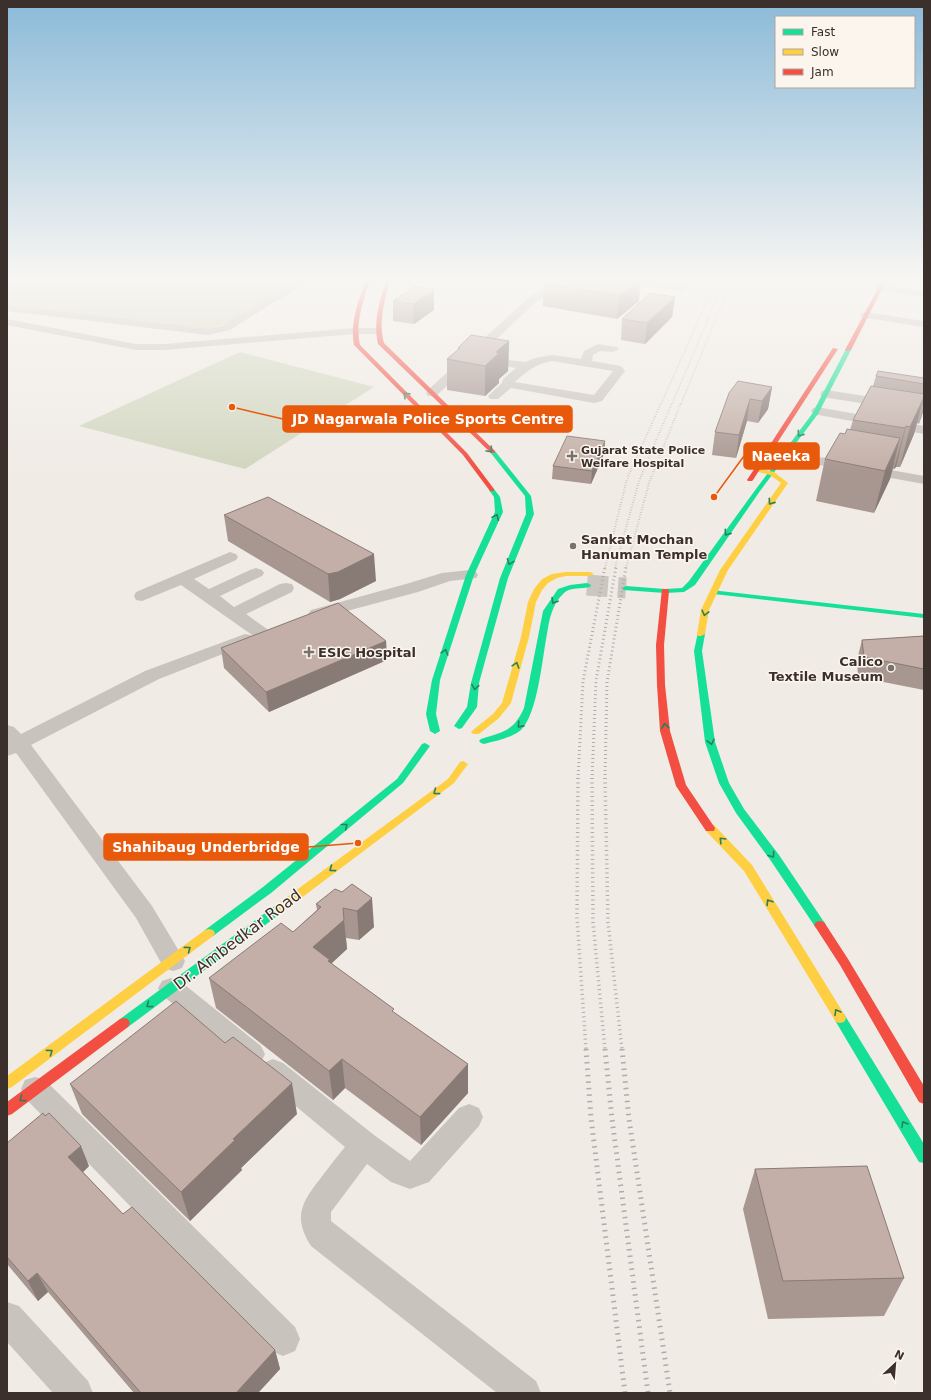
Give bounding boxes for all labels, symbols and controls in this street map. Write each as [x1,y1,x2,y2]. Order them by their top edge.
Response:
legend [775,16,915,88]
text: Fast [811,25,835,39]
text: Slow [811,45,839,59]
text: Jam [810,65,834,79]
one-way arrow [403,392,411,400]
callout: JD Nagarwala Police Sports Centre [283,406,572,432]
text: JD Nagarwala Police Sports Centre [291,411,564,427]
one-way arrow [797,430,805,437]
callout: Naeeka [744,443,819,469]
place label: Gujarat State Police Welfare Hospital [581,444,705,470]
one-way arrow [485,445,492,452]
text: Naeeka [752,448,810,464]
marker: Gujarat State Police Welfare Hospital [566,450,578,462]
one-way arrow [769,498,776,505]
one-way arrow [491,514,499,521]
one-way arrow [725,529,732,536]
place label: Sankat Mochan Hanuman Temple [581,532,708,562]
marker: Sankat Mochan Hanuman Temple [568,541,578,551]
one-way arrow [506,558,514,565]
one-way arrow [551,597,558,604]
one-way arrow [701,610,710,617]
place label: ESIC Hospital [318,645,416,660]
marker: ESIC Hospital [303,646,315,658]
one-way arrow [440,649,449,656]
place label: Calico Textile Museum [769,654,883,684]
one-way arrow [511,662,520,669]
marker: Calico Textile Museum [886,663,896,673]
one-way arrow [471,684,480,690]
one-way arrow [518,720,525,727]
one-way arrow [661,723,670,729]
one-way arrow [706,738,714,745]
one-way arrow [434,787,441,794]
one-way arrow [340,823,347,830]
callout: Shahibaug Underbridge [104,834,308,860]
one-way arrow [719,837,727,845]
text: Shahibaug Underbridge [112,839,300,855]
one-way arrow [767,850,774,857]
one-way arrow [329,864,336,871]
street label: Dr. Ambedkar Road [170,885,305,994]
one-way arrow [766,899,774,906]
one-way arrow [183,947,190,954]
one-way arrow [146,1000,153,1007]
one-way arrow [835,1009,842,1016]
one-way arrow [45,1050,52,1057]
one-way arrow [19,1094,26,1101]
one-way arrow [902,1121,909,1128]
north arrow [875,1344,915,1384]
text: N [892,1348,906,1363]

